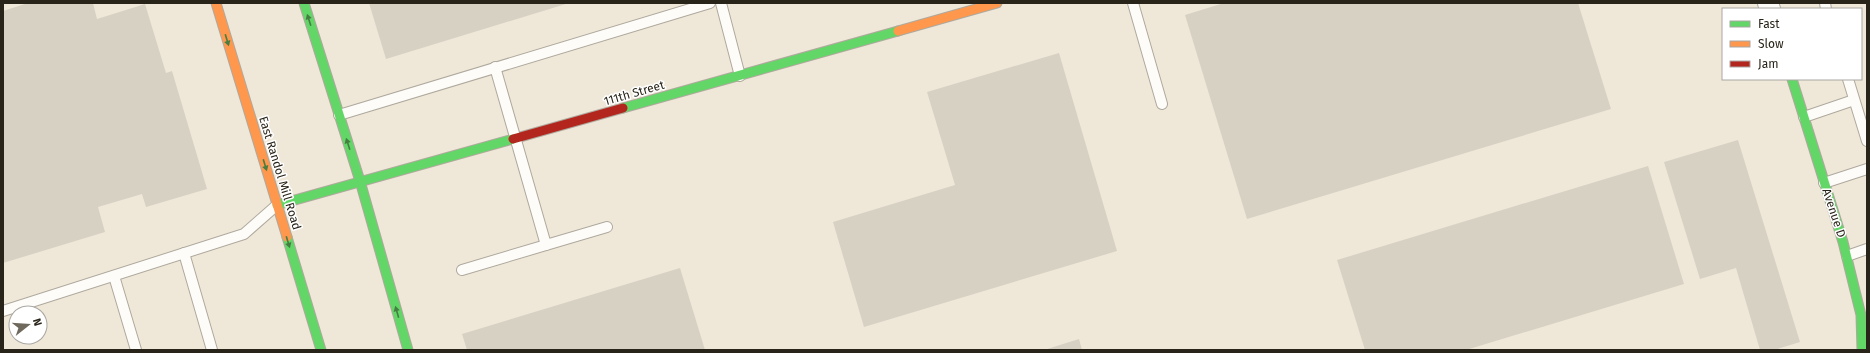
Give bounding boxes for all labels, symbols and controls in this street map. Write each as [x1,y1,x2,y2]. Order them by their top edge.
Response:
legend [1722,8,1862,80]
one-way arrow [306,14,312,26]
text: Fast [1758,17,1780,31]
one-way arrow [224,35,230,47]
text: Slow [1758,37,1784,51]
text: Jam [1758,57,1778,71]
street label: 111th Street [602,77,667,108]
street label: East Randol Mill Road [256,115,304,231]
one-way arrow [345,138,351,150]
one-way arrow [262,159,268,171]
street label: Avenue D [1820,187,1849,240]
one-way arrow [285,236,291,248]
north arrow [8,305,48,345]
one-way arrow [394,306,400,318]
text: N [30,317,44,328]

